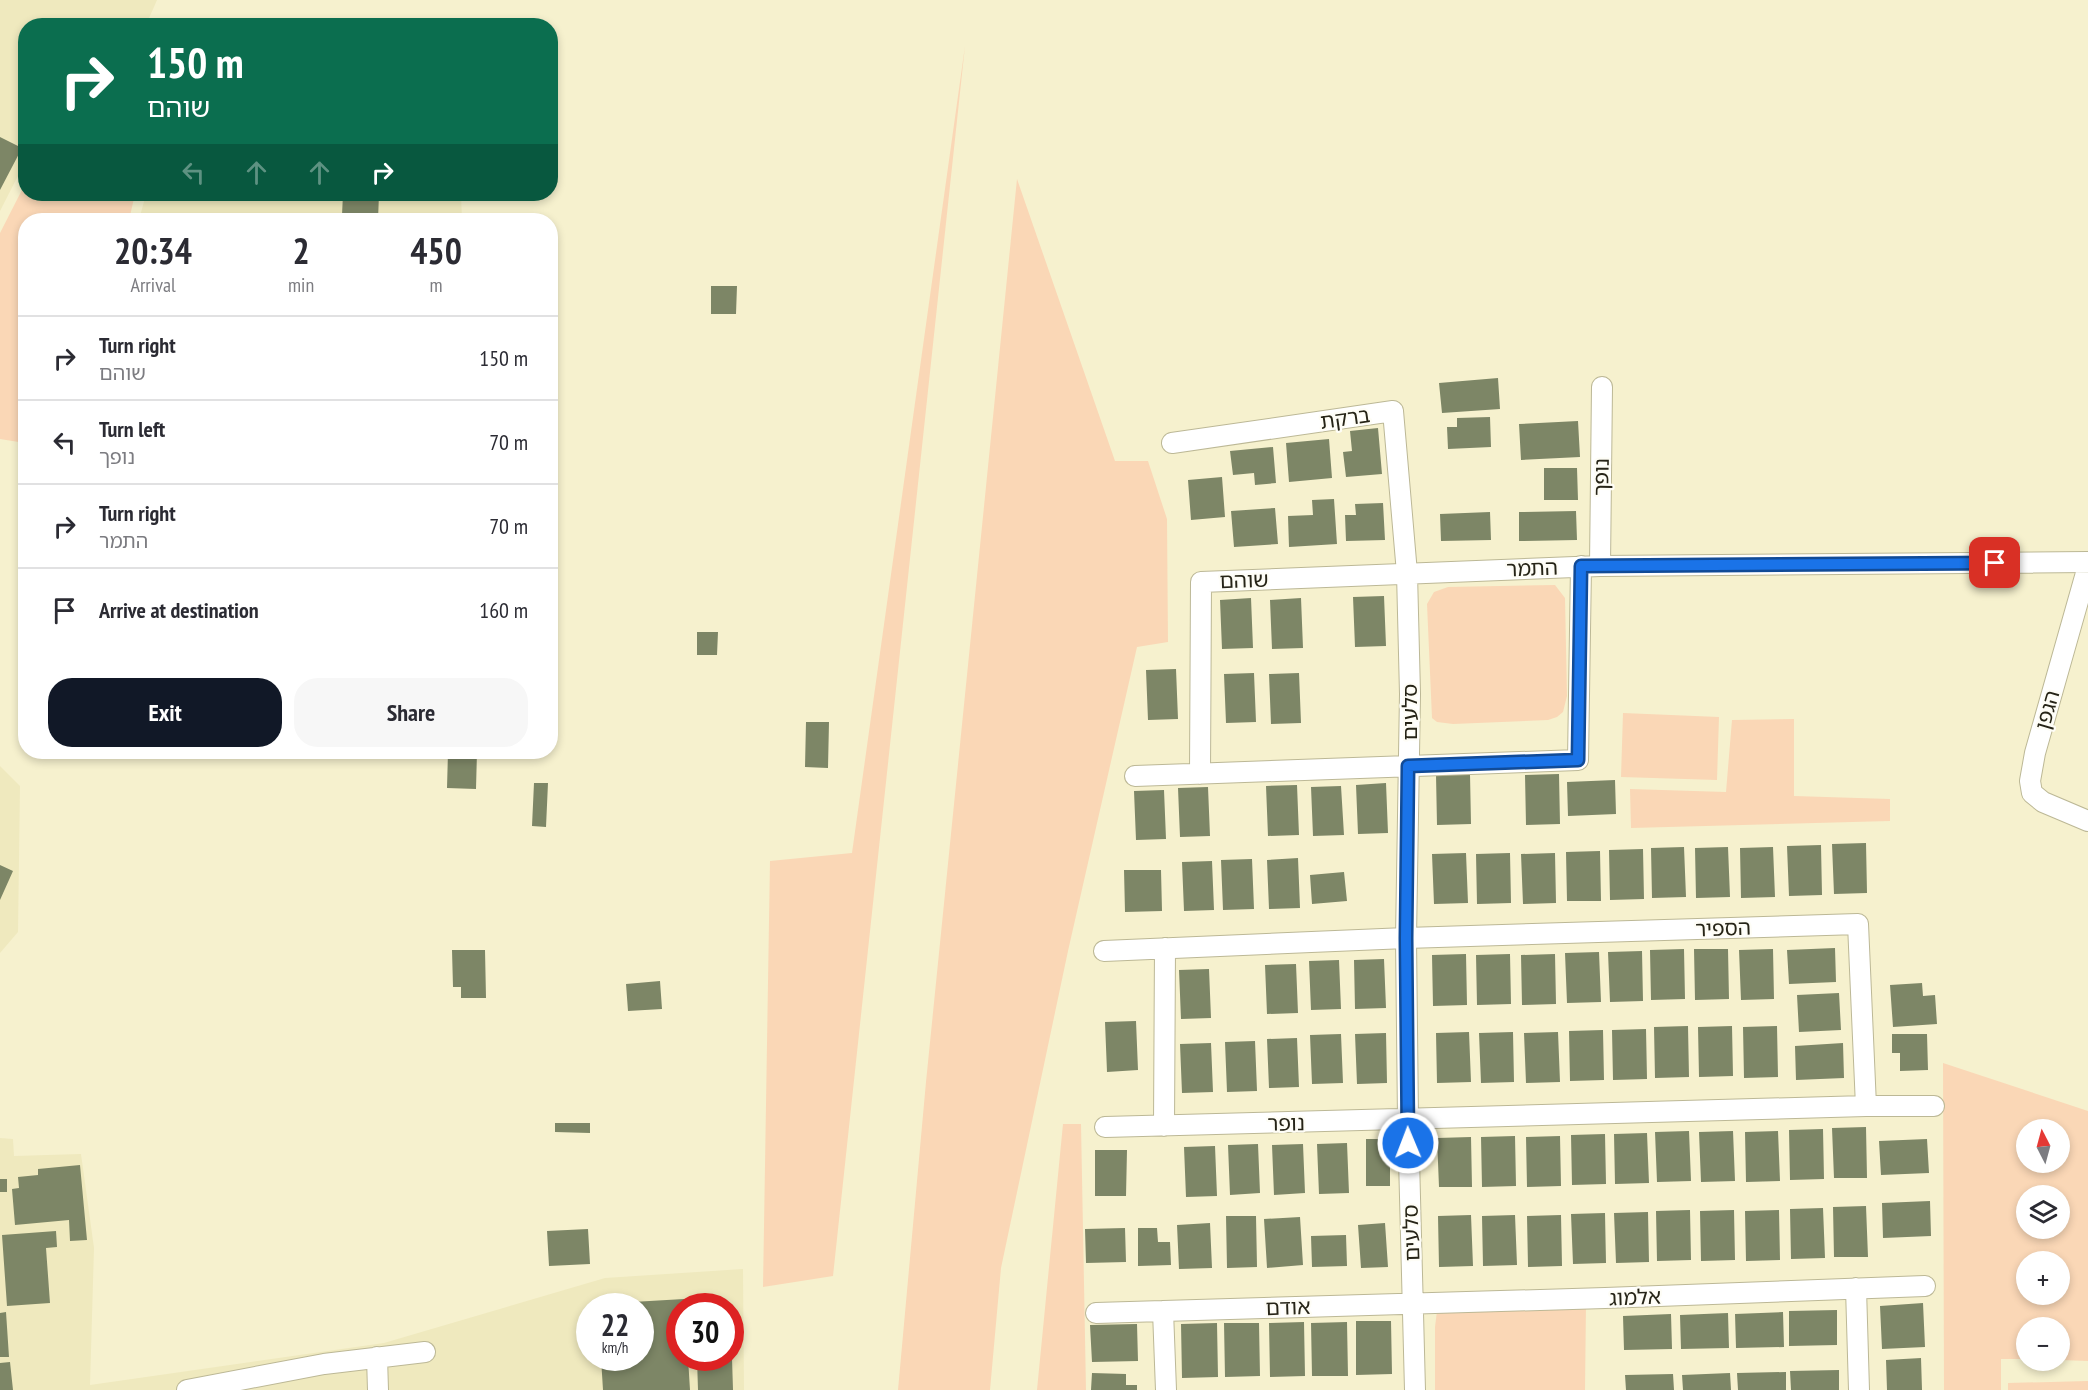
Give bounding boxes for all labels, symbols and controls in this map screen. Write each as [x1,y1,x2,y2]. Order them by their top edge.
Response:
text: 150 m [147,35,244,90]
icon: right [48,42,126,120]
text: שוהם [147,90,210,124]
icon: left [177,156,210,189]
icon: ahead [240,156,273,189]
icon: ahead [303,156,336,189]
icon: right [366,156,399,189]
text: 20:34 [114,227,192,274]
text: 2 [292,227,310,274]
text: 450 [410,227,462,274]
text: Arrival [130,272,176,298]
text: min [288,272,314,298]
text: m [430,272,443,298]
text: Turn right [99,331,176,359]
icon: right [48,342,81,375]
text: 150 m [479,344,528,372]
text: שוהם [99,360,146,386]
street label: ברקת [1318,401,1372,435]
text: Turn left [99,415,165,443]
icon: left [48,426,81,459]
text: 70 m [489,428,528,456]
text: נופך [99,444,135,470]
street label: נופך [1587,458,1615,496]
text: Turn right [99,499,176,527]
icon: right [48,510,81,543]
text: 70 m [489,512,528,540]
text: התמר [99,528,148,554]
pin [1969,537,2020,588]
icon: arrive [1978,546,2011,579]
street label: התמר [1506,554,1558,582]
street label: שוהם [1219,566,1269,594]
icon: arrive [48,594,81,627]
text: Arrive at destination [99,596,259,624]
text: 160 m [479,596,528,624]
button: Exit [48,678,282,747]
button: Share [294,678,528,747]
street label: סלעים [1396,684,1423,740]
street label: הגפן [2029,687,2065,733]
street label: הספיר [1695,914,1751,942]
street label: נופר [1267,1109,1305,1137]
position arrow [1376,1111,1440,1175]
north arrow [2016,1119,2070,1173]
map controls [2016,1119,2070,1371]
button: layers [2016,1185,2070,1239]
street label: סלעים [1397,1204,1425,1262]
button: + [2016,1251,2070,1305]
street label: אלמוג [1608,1283,1662,1311]
speed limit sign: 30 [666,1293,744,1371]
street label: אודם [1265,1293,1311,1321]
text: 22 [601,1305,629,1344]
button: − [2016,1317,2070,1371]
text: km/h [602,1338,628,1357]

